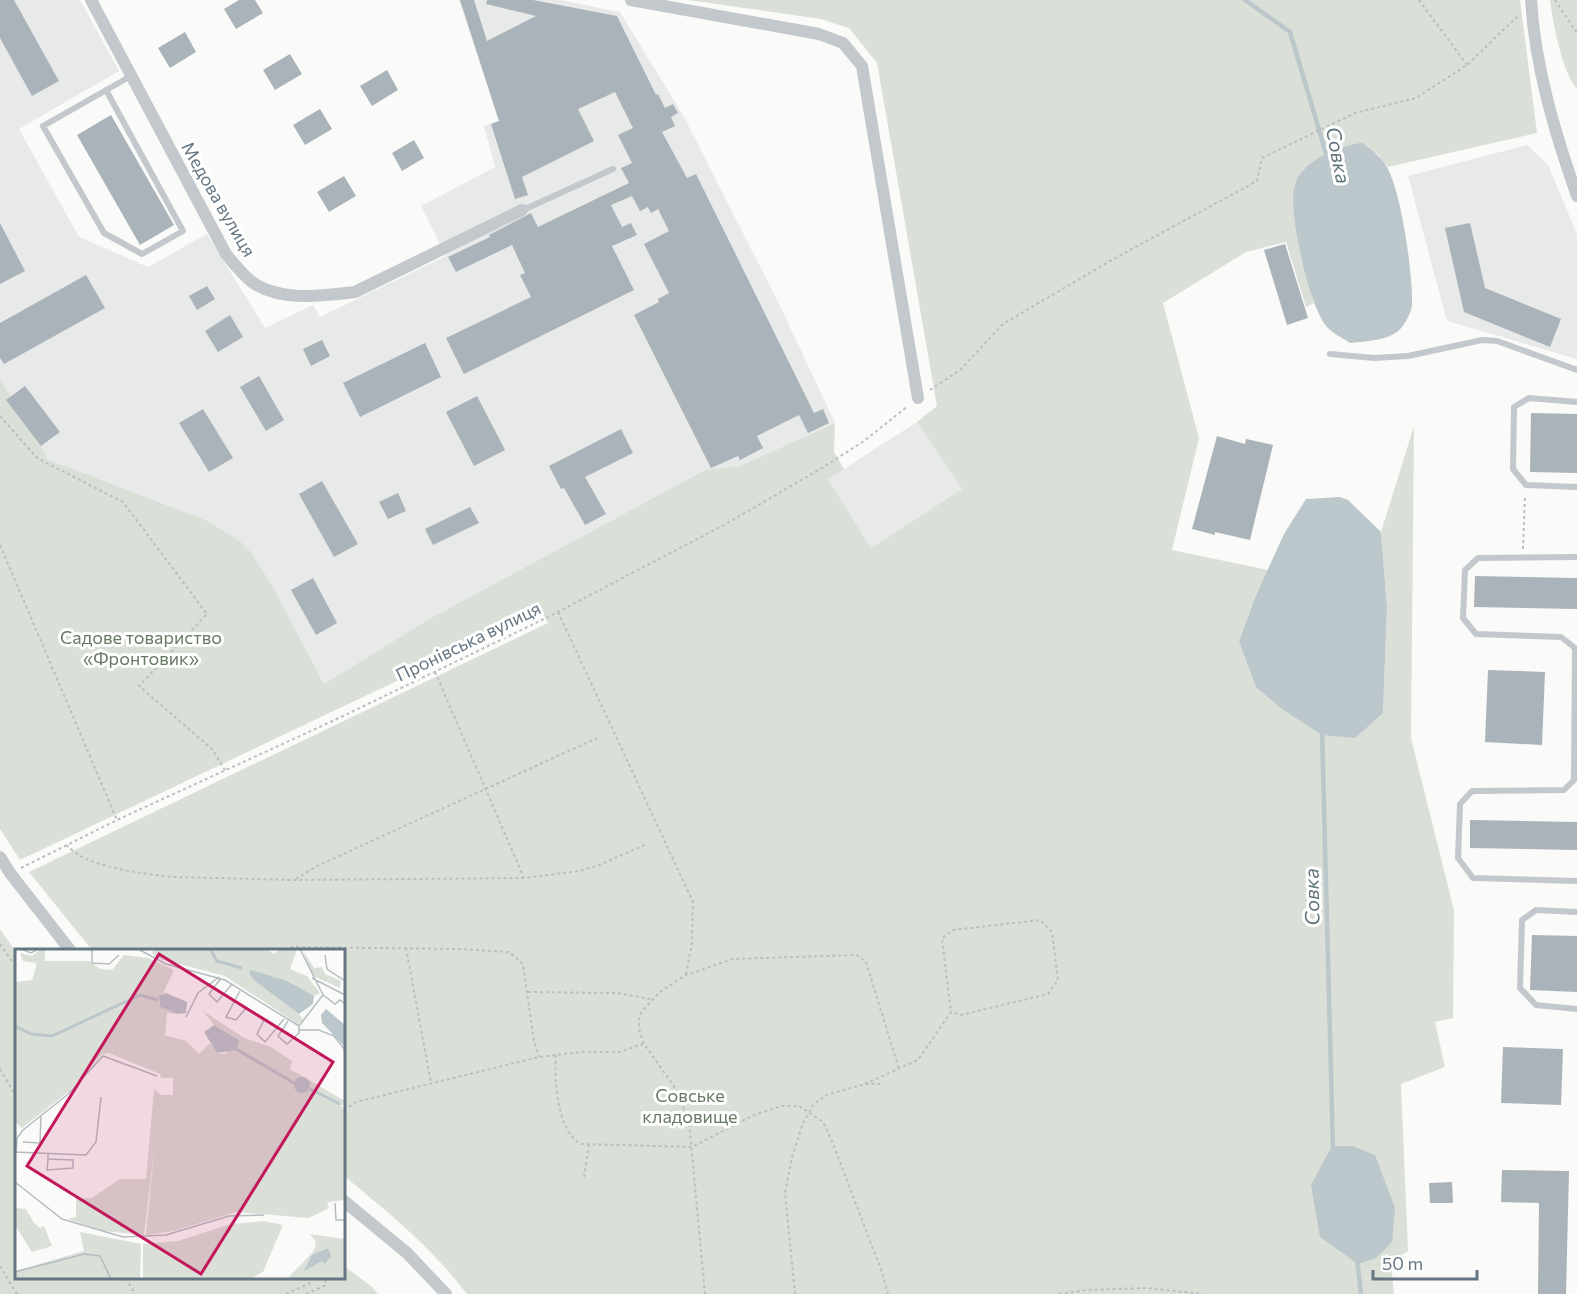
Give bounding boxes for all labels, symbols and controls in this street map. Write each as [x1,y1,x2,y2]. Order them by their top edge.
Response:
water label: Совка [1322,125,1356,185]
street label: Медова вулиця [177,138,261,260]
street label: Пронівська вулиця [392,596,544,686]
park label: Садове товариство «Фронтовик» [60,626,222,669]
water label: Совка [1299,868,1323,926]
inset map [15,949,345,1279]
park label: Совське кладовище [642,1084,738,1127]
scale bar [1373,1243,1476,1281]
text: 50 m [1382,1252,1423,1274]

